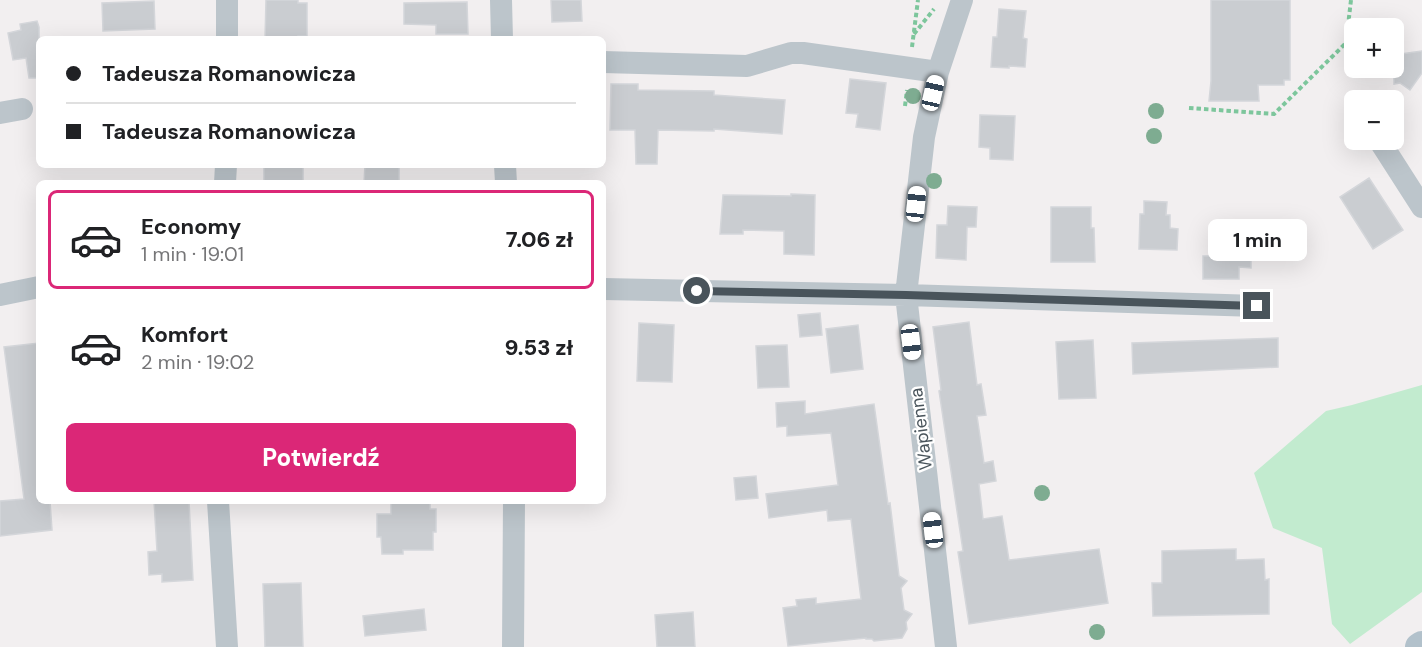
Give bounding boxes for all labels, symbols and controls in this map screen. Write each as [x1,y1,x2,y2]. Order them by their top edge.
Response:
map controls [1344,18,1404,150]
button: + [1344,18,1404,78]
text: Tadeusza Romanowicza [102,59,356,88]
car [920,73,946,113]
button: − [1344,90,1404,150]
text: Tadeusza Romanowicza [102,117,356,146]
car [905,185,927,223]
text: Economy [141,212,241,241]
icon: car [69,213,123,267]
callout: 1 min [1208,219,1306,261]
text: 7.06 zł [506,225,573,254]
text: 1 min [1233,227,1282,253]
text: 1 min · 19:01 [141,241,244,267]
route start [683,277,710,304]
route end [1243,292,1270,319]
text: Komfort [141,320,228,349]
icon: car [69,321,123,375]
car [900,323,922,361]
text: 9.53 zł [504,333,573,362]
text: 2 min · 19:02 [141,349,254,375]
street label: Wapienna [904,387,938,471]
button: Potwierdź [66,423,576,492]
car [922,511,944,549]

